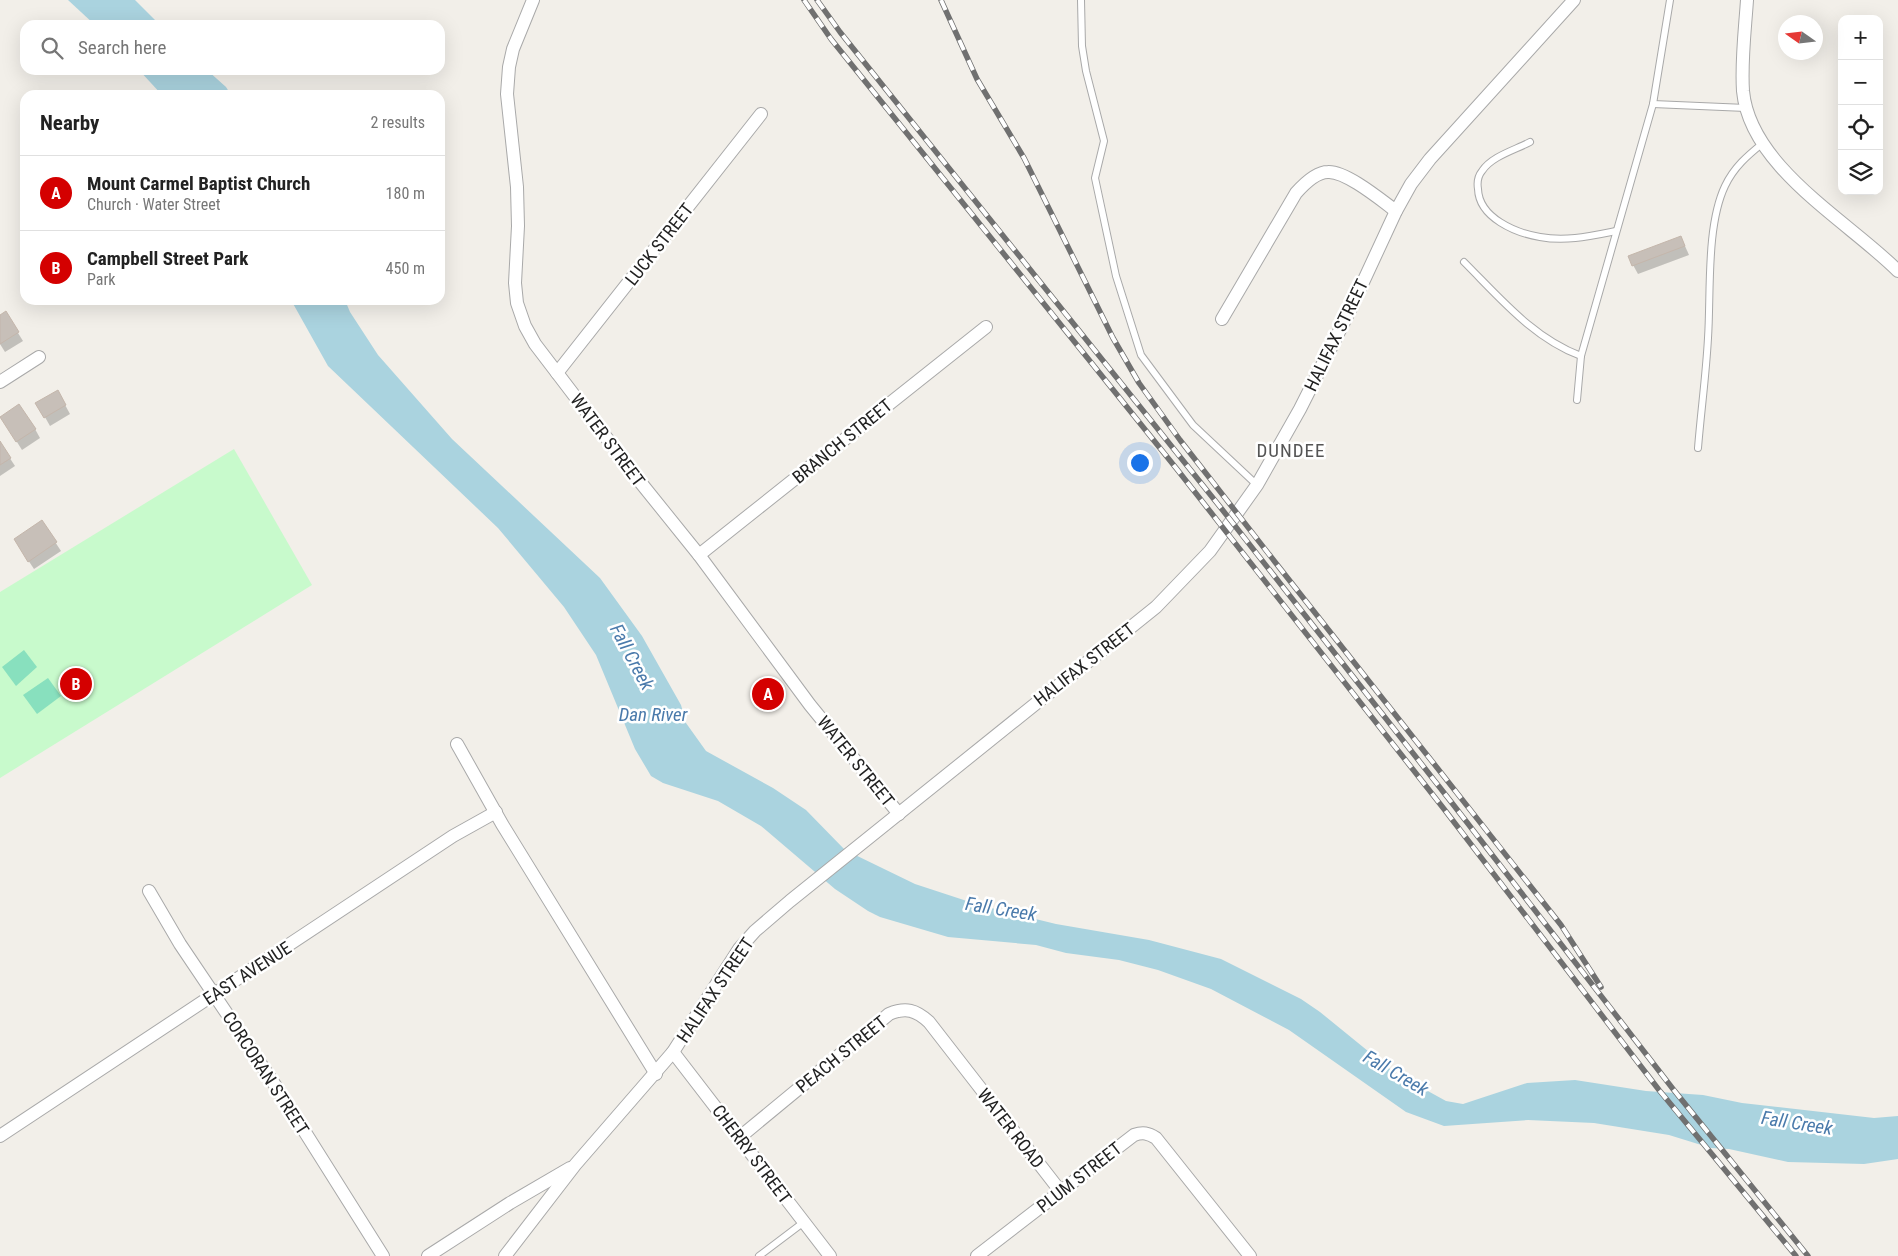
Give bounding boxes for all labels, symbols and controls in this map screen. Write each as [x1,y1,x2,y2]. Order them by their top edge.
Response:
north arrow [1778,15,1823,60]
map controls [1838,15,1883,195]
button: + [1838,15,1883,60]
search box [20,20,445,75]
icon: search [38,34,66,62]
text: Search here [78,36,166,59]
button: − [1838,60,1883,105]
button: locate [1838,105,1883,150]
text: Nearby [40,111,99,135]
text: 2 results [370,113,425,132]
button: layers [1838,150,1883,195]
text: Mount Carmel Baptist Church [87,172,310,195]
text: A [51,184,61,203]
text: 180 m [386,184,425,203]
text: Church · Water Street [87,195,220,214]
street label: LUCK STREET [621,199,697,289]
text: Campbell Street Park [87,247,248,270]
text: B [52,259,60,278]
text: 450 m [386,259,425,278]
text: Park [87,270,116,289]
street label: HALIFAX STREET [1300,276,1372,394]
street label: WATER STREET [566,390,650,490]
street label: BRANCH STREET [788,394,896,488]
district label: DUNDEE [1256,439,1326,462]
your location [1127,450,1153,476]
street label: HALIFAX STREET [1029,618,1139,710]
water label: Fall Creek [605,620,659,695]
pin: B [60,665,92,703]
pin: A [752,675,784,713]
water label: Dan River [619,703,688,726]
street label: WATER STREET [813,712,899,810]
water label: Fall Creek [964,892,1039,926]
street label: HALIFAX STREET [672,934,758,1046]
street label: EAST AVENUE [199,937,295,1009]
street label: CORCORAN STREET [218,1008,314,1138]
street label: PEACH STREET [791,1011,891,1097]
water label: Fall Creek [1359,1045,1433,1101]
street label: WATER ROAD [973,1084,1049,1172]
street label: CHERRY STREET [708,1100,796,1208]
water label: Fall Creek [1760,1106,1835,1140]
street label: PLUM STREET [1033,1137,1125,1217]

